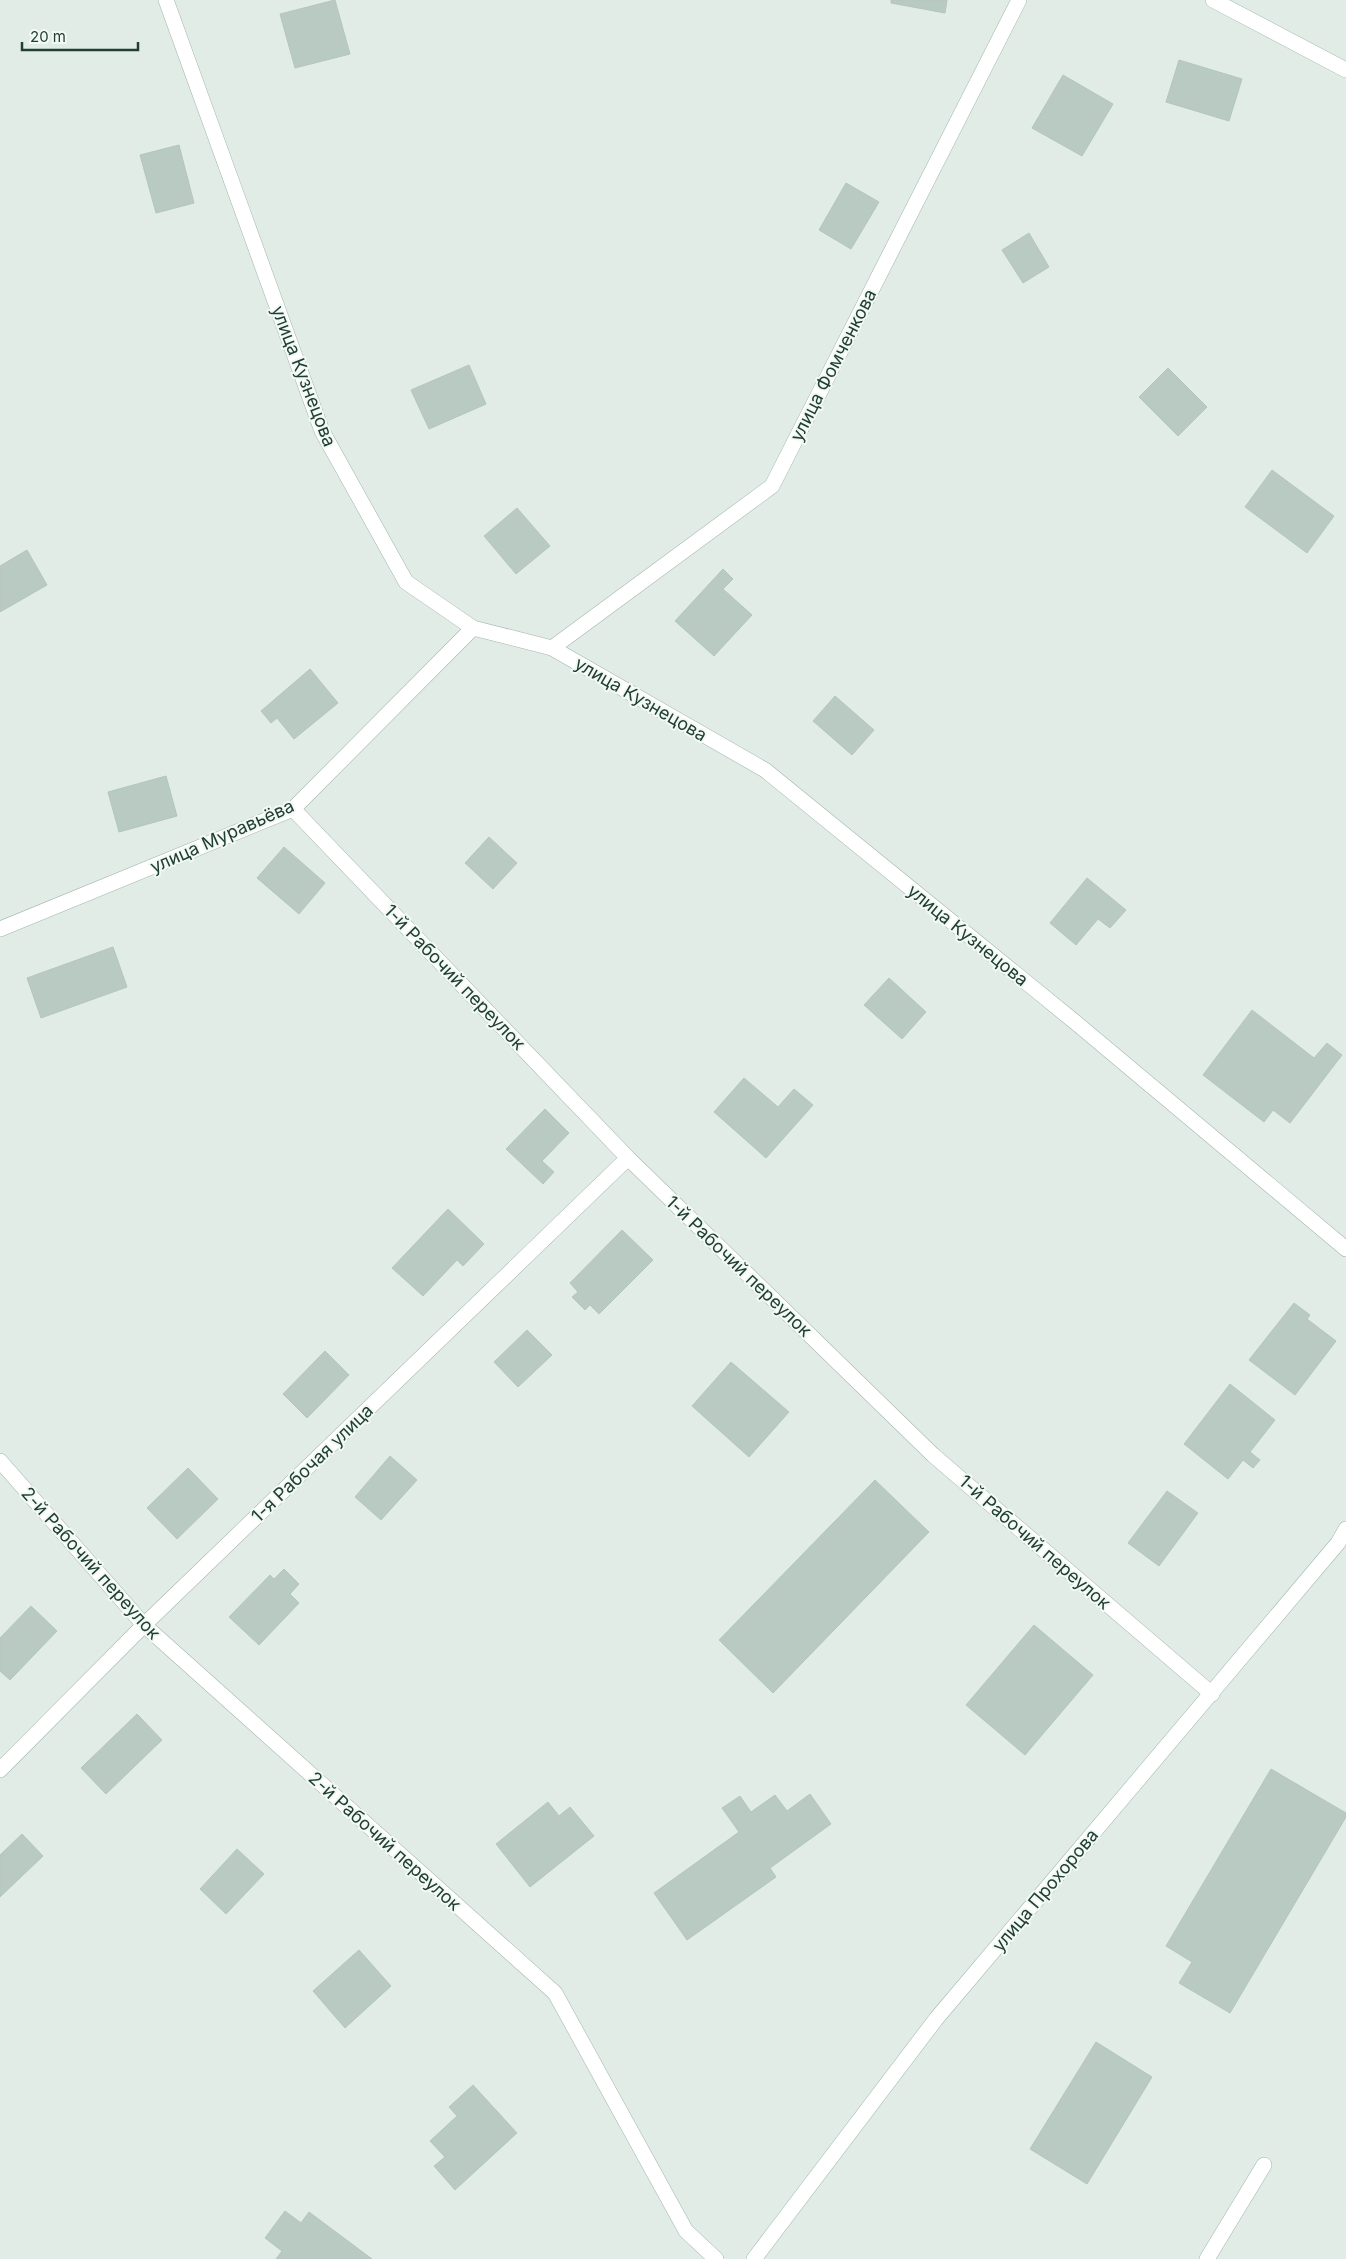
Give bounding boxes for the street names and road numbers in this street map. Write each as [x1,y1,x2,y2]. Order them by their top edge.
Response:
street label: улица Фомченкова [786,286,880,444]
street label: улица Кузнецова [267,303,341,449]
street label: улица Кузнецова [571,653,711,745]
street label: улица Муравьёва [147,795,297,877]
street label: улица Кузнецова [903,880,1033,990]
street label: 1-й Рабочий переулок [380,900,530,1054]
street label: 1-й Рабочий переулок [662,1191,816,1341]
street label: 1-я Рабочая улица [247,1400,377,1526]
street label: 1-й Рабочий переулок [955,1471,1115,1614]
street label: 2-й Рабочий переулок [17,1483,165,1644]
street label: 2-й Рабочий переулок [305,1767,466,1915]
street label: улица Прохорова [988,1825,1102,1955]

